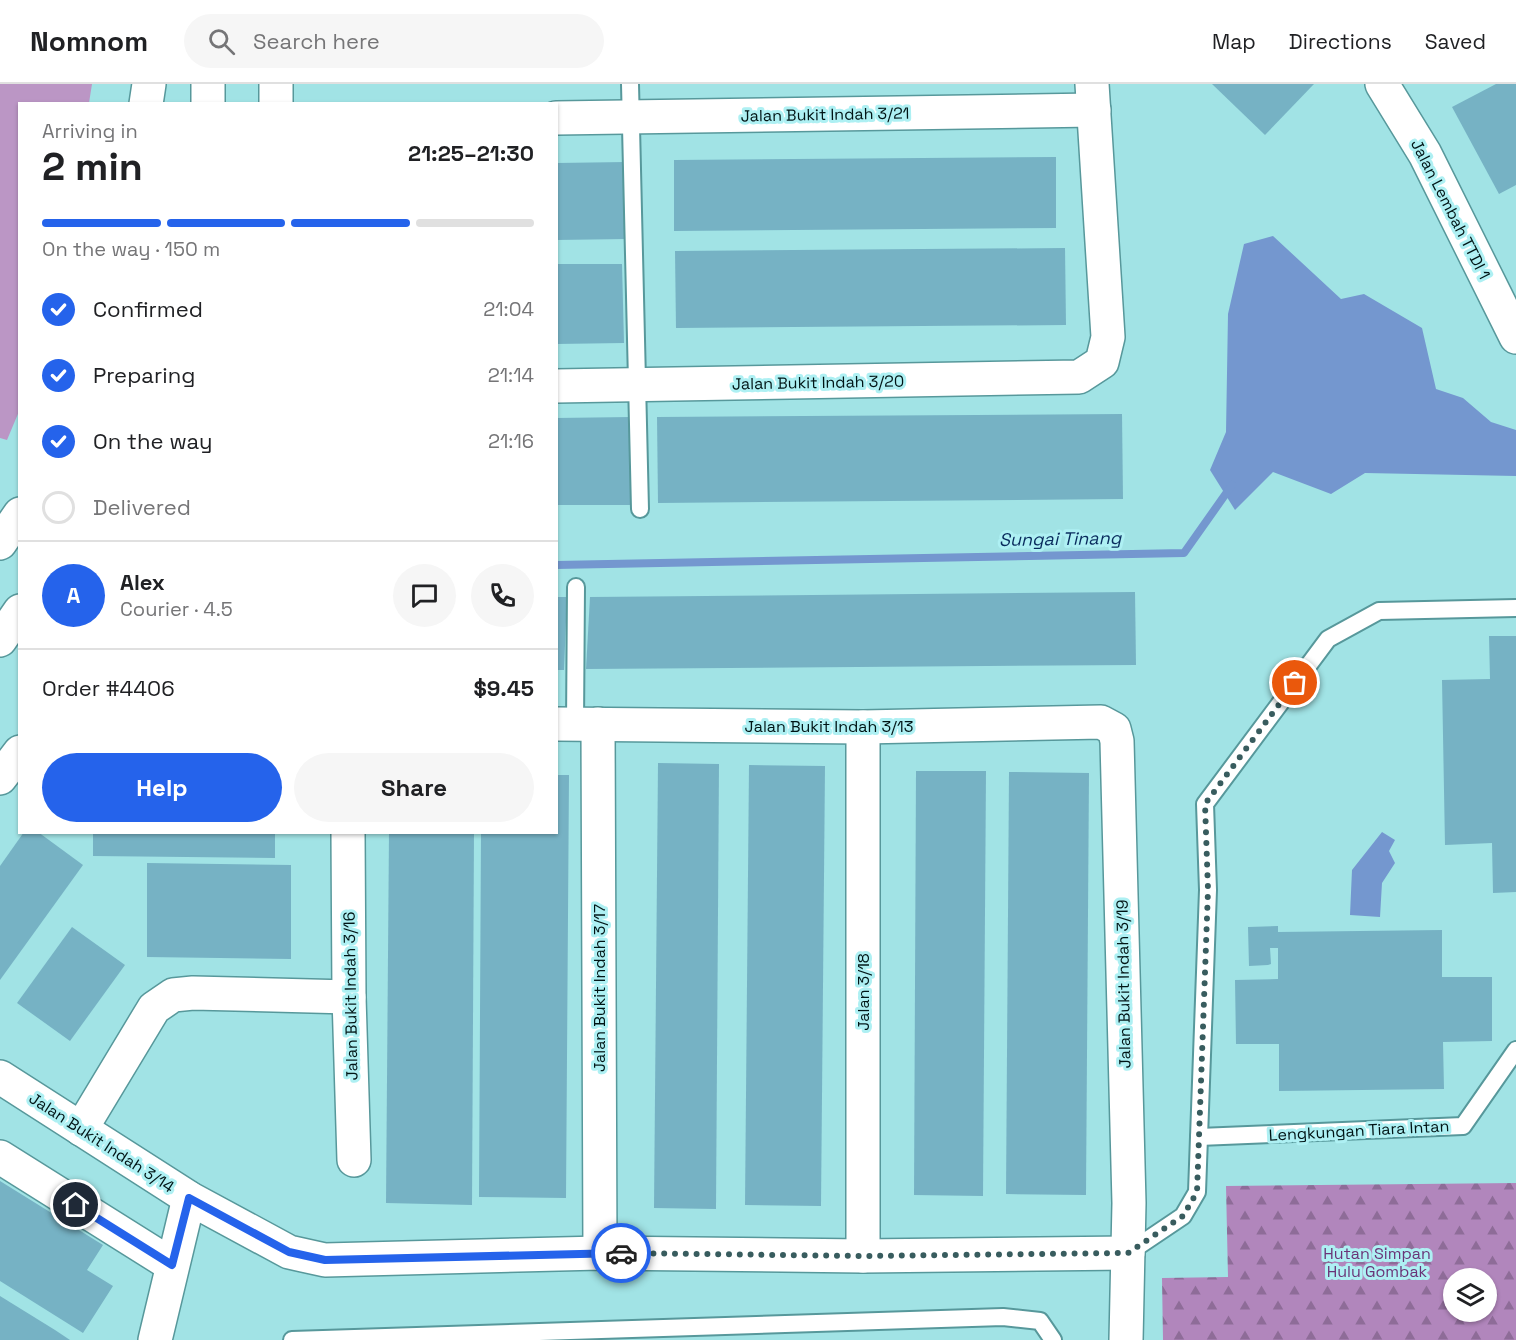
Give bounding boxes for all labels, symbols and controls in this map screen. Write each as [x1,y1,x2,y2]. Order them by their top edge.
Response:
search box [184,14,604,68]
text: Nomnom [30,23,148,59]
icon: search [205,25,238,58]
text: Search here [253,27,380,55]
text: Map [1212,28,1256,55]
text: Directions [1289,28,1392,55]
text: Saved [1425,28,1486,55]
street label: Jalan Bukit Indah 3/21 [740,103,910,126]
text: Arriving in [42,118,138,144]
street label: Jalan Lembah TTDI 1 [1406,136,1495,283]
text: 21:25–21:30 [408,139,534,167]
text: 2 min [42,142,143,191]
text: On the way · 150 m [42,236,220,262]
icon: check [42,293,75,326]
text: Confirmed [93,295,203,323]
text: 21:04 [483,296,534,322]
icon: check [42,359,75,392]
text: Preparing [93,361,195,389]
text: 21:14 [488,362,534,388]
street label: Jalan Bukit Indah 3/20 [732,370,904,395]
icon: check [42,425,75,458]
text: On the way [93,427,212,455]
text: 21:16 [488,428,534,454]
text: Delivered [93,493,191,521]
water label: Sungai Tinang [999,526,1123,551]
button: chat [393,564,456,627]
button: phone [471,564,534,627]
text: Alex [120,568,165,596]
text: A [67,581,80,609]
text: Courier · 4.5 [120,596,233,622]
pin [1269,657,1320,708]
icon: bag [1278,666,1311,699]
text: Order #4406 [42,674,175,702]
text: $9.45 [474,674,534,702]
street label: Jalan Bukit Indah 3/13 [745,716,913,737]
button: Help [42,753,282,822]
button: Share [294,753,534,822]
street label: Jalan Bukit Indah 3/19 [1112,899,1135,1069]
street label: Jalan Bukit Indah 3/17 [589,904,610,1072]
street label: Jalan Bukit Indah 3/16 [339,911,362,1081]
street label: Jalan 3/18 [853,953,874,1031]
street label: Jalan Bukit Indah 3/14 [25,1088,178,1197]
street label: Lengkungan Tiara Intan [1268,1115,1450,1146]
pin [50,1179,101,1230]
icon: home [59,1188,92,1221]
courier [591,1223,651,1283]
icon: car [605,1237,638,1270]
park label: Hutan Simpan Hulu Gombak [1323,1243,1431,1282]
map controls [1443,1268,1497,1322]
button: layers [1443,1268,1497,1322]

